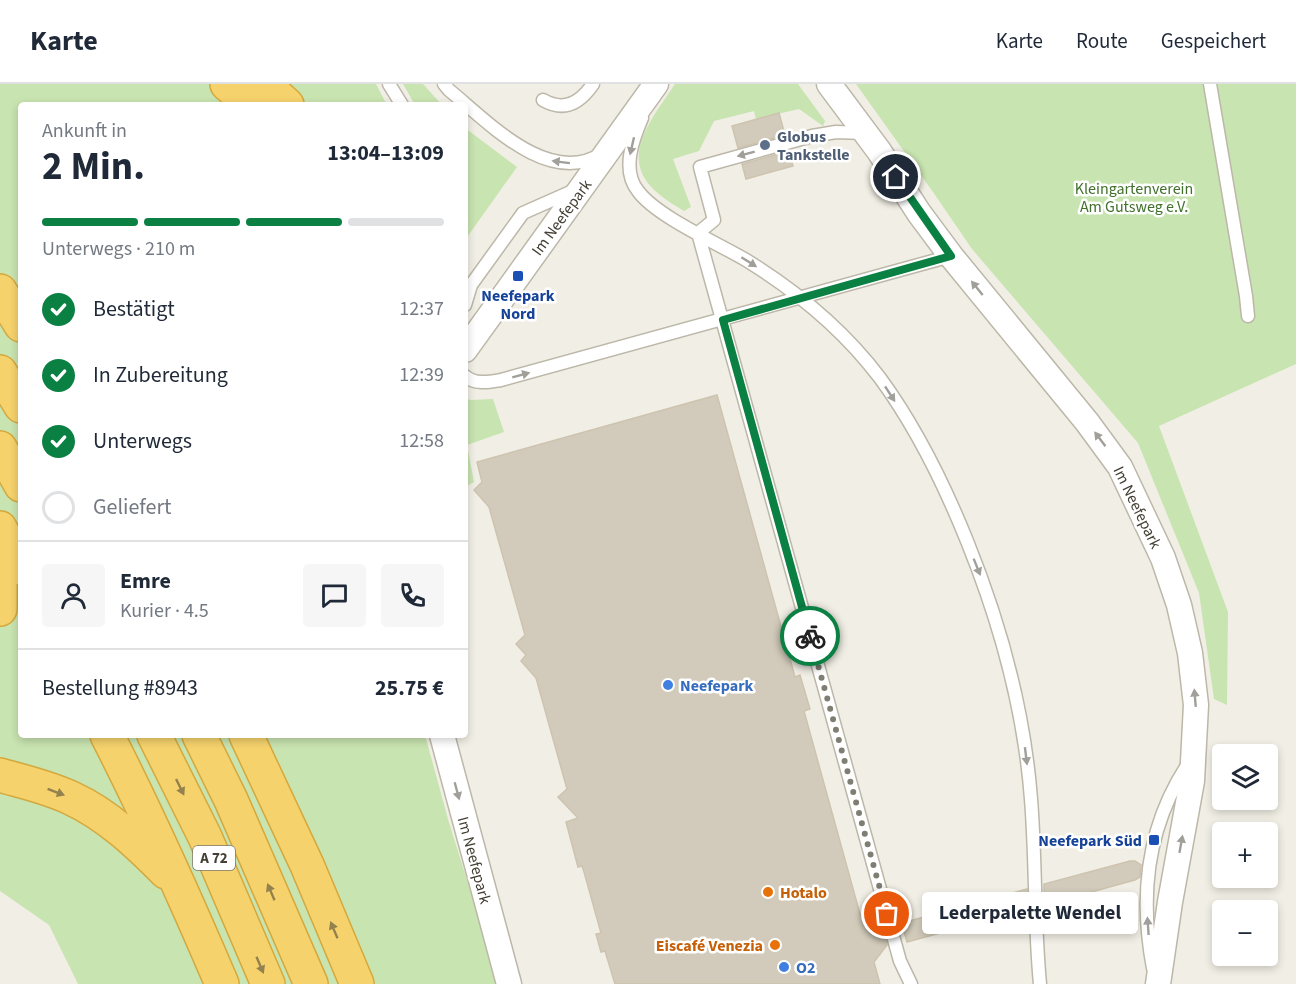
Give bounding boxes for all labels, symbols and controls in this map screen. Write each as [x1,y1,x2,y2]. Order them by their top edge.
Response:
text: Karte [30,21,98,61]
text: Karte [996,26,1043,56]
text: Route [1076,26,1128,56]
text: Gespeichert [1161,26,1266,56]
text: Ankunft in [42,117,127,145]
place label: Globus Tankstelle [777,126,850,166]
text: 13:04–13:09 [327,137,444,169]
one-way arrow [627,137,637,155]
marker: Globus Tankstelle [758,138,772,152]
text: 2 Min. [42,139,145,195]
one-way arrow [737,150,755,159]
pin [870,151,921,202]
one-way arrow [551,157,570,166]
icon: home [879,160,912,193]
street label: Im Neefepark [527,175,597,260]
park label: Kleingartenverein Am Gutsweg e.V. [1075,178,1193,218]
text: Unterwegs · 210 m [42,235,195,263]
one-way arrow [740,257,757,268]
marker: Neefepark Nord [511,269,525,283]
one-way arrow [970,280,983,296]
place label: Neefepark Nord [481,285,555,325]
icon: check [42,293,75,326]
text: Bestätigt [93,293,175,325]
text: 12:37 [399,295,444,323]
icon: check [42,359,75,392]
text: In Zubereitung [93,359,228,391]
text: 12:39 [399,361,444,389]
one-way arrow [512,370,530,379]
one-way arrow [884,386,895,402]
icon: check [42,425,75,458]
text: Unterwegs [93,425,192,457]
text: 12:58 [399,427,444,455]
one-way arrow [1094,432,1106,447]
street label: Im Neefepark [1108,462,1167,553]
text: Geliefert [93,491,172,523]
one-way arrow [973,559,983,577]
button: person [42,564,105,627]
button: chat [303,564,366,627]
button: phone [381,564,444,627]
text: Emre [120,565,171,597]
text: Kurier · 4.5 [120,597,209,625]
courier [780,606,840,666]
icon: bike [794,620,827,653]
text: Bestellung #8943 [42,672,198,704]
text: 25.75 € [375,672,444,704]
place label: Neefepark [680,675,754,697]
marker: Neefepark [661,678,675,692]
one-way arrow [1190,688,1200,707]
map controls [1212,744,1278,966]
button: layers [1212,744,1278,810]
one-way arrow [1022,746,1031,765]
one-way arrow [176,779,185,796]
one-way arrow [453,783,462,801]
one-way arrow [47,788,65,797]
street label: Im Neefepark [452,814,496,906]
button: + [1212,822,1278,888]
place label: Neefepark Süd [1038,830,1142,852]
marker: Neefepark Süd [1147,833,1161,847]
one-way arrow [1176,834,1185,853]
road number: A 72 [193,846,235,870]
one-way arrow [266,882,276,900]
place label: Hotalo [780,882,827,904]
marker: Hotalo [761,885,775,899]
pin [861,888,912,939]
callout: Lederpalette Wendel [923,893,1139,935]
icon: bag [870,897,903,930]
text: Lederpalette Wendel [939,899,1121,927]
button: − [1212,900,1278,966]
one-way arrow [1143,917,1152,936]
one-way arrow [329,921,338,939]
place label: Eiscafé Venezia [656,935,763,957]
marker: Eiscafé Venezia [768,938,782,952]
one-way arrow [255,957,265,975]
place label: O2 [796,957,815,979]
marker: O2 [777,960,791,974]

